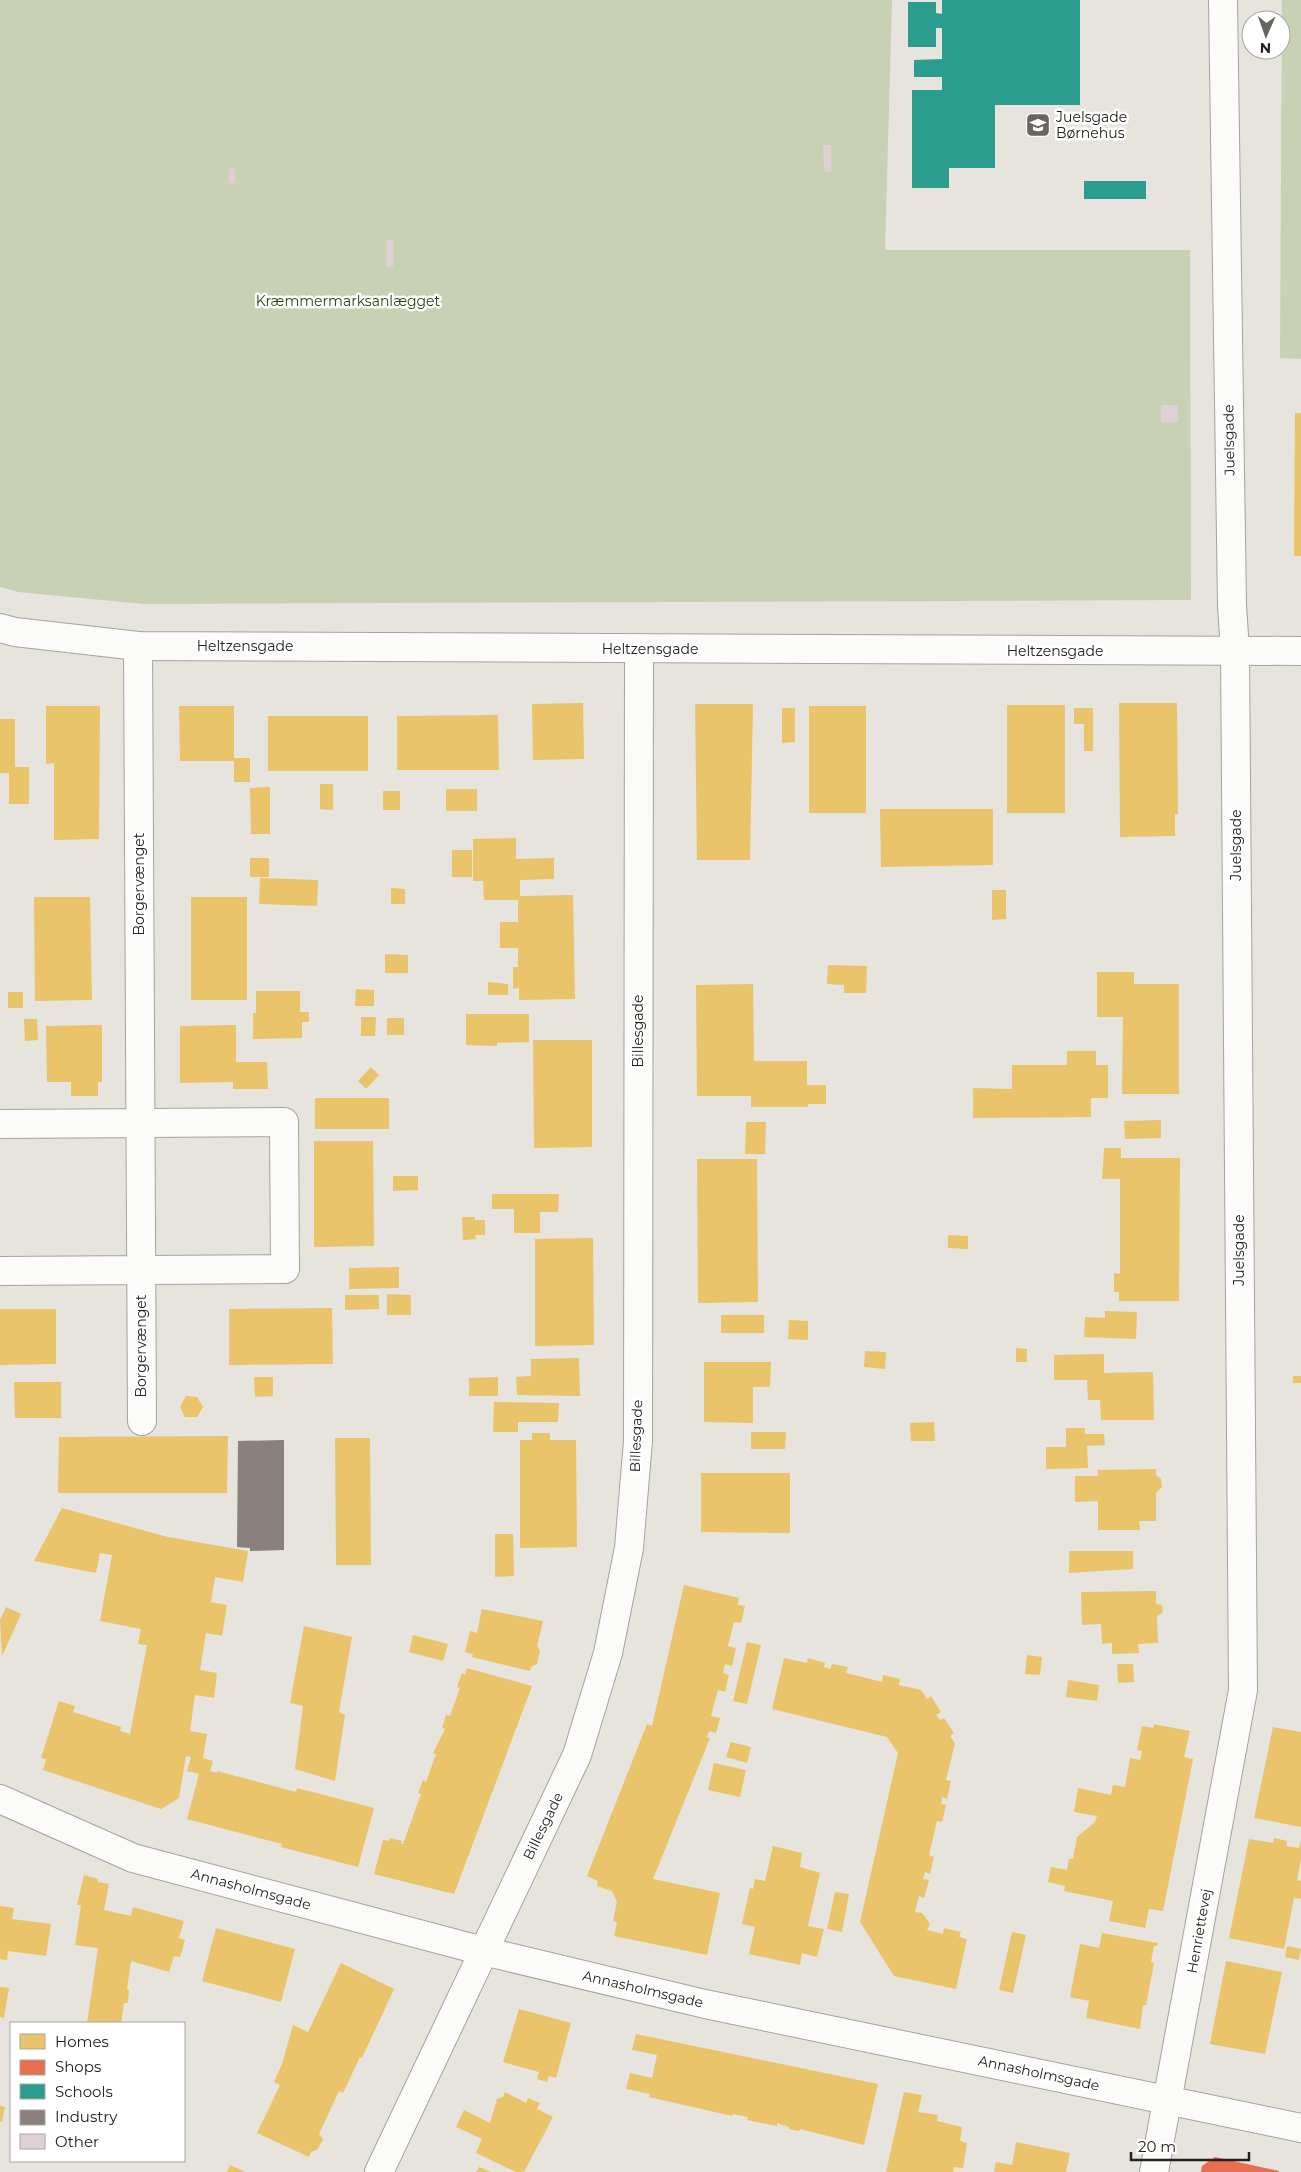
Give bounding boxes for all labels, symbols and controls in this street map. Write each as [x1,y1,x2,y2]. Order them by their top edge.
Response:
north arrow [1241,10,1291,60]
text: N [1260,39,1272,57]
place label: Juelsgade Børnehus [1055,108,1127,142]
school or university icon: Juelsgade Børnehus [1025,112,1051,138]
park label: Kræmmermarksanlægget [256,292,441,310]
street label: Juelsgade [1219,404,1239,477]
street label: Heltzensgade [197,637,293,655]
street label: Heltzensgade [602,640,698,658]
street label: Heltzensgade [1007,642,1103,660]
street label: Juelsgade [1227,809,1245,882]
street label: Borgervænget [130,832,148,935]
street label: Billesgade [629,995,647,1067]
street label: Juelsgade [1230,1214,1248,1287]
street label: Borgervænget [132,1294,150,1397]
street label: Billesgade [626,1399,646,1473]
street label: Billesgade [519,1789,567,1863]
street label: Annasholmsgade [189,1864,313,1914]
street label: Henriettevej [1183,1887,1215,1975]
street label: Annasholmsgade [581,1966,705,2012]
legend [10,2022,185,2162]
text: Homes [55,2032,109,2051]
street label: Annasholmsgade [977,2051,1101,2095]
text: Shops [55,2057,101,2076]
text: Schools [55,2082,113,2101]
text: Industry [55,2107,118,2126]
scale bar [1131,2130,1248,2162]
text: Other [55,2132,99,2151]
text: 20 m [1138,2137,1176,2156]

